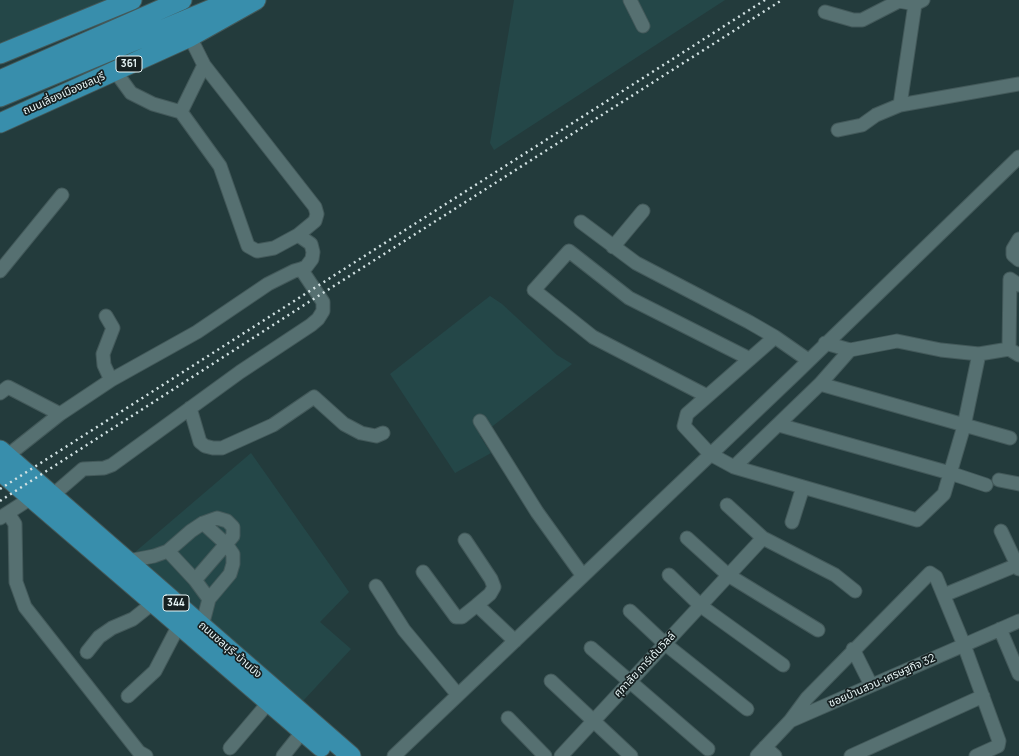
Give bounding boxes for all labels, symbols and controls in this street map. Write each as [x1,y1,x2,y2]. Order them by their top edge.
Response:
road number: 361 [116,56,142,72]
street label: ถนนเลี่ยงเมืองชลบุรี [21,70,107,118]
road number: 344 [163,595,189,611]
street label: ถนนชลบุรี-บ้านบึง [196,619,264,681]
street label: ศุภาลัย การ์เด้นวิลล์ [612,630,678,700]
street label: ซอยบ้านสวน-เศรษฐกิจ 32 [827,652,937,710]

